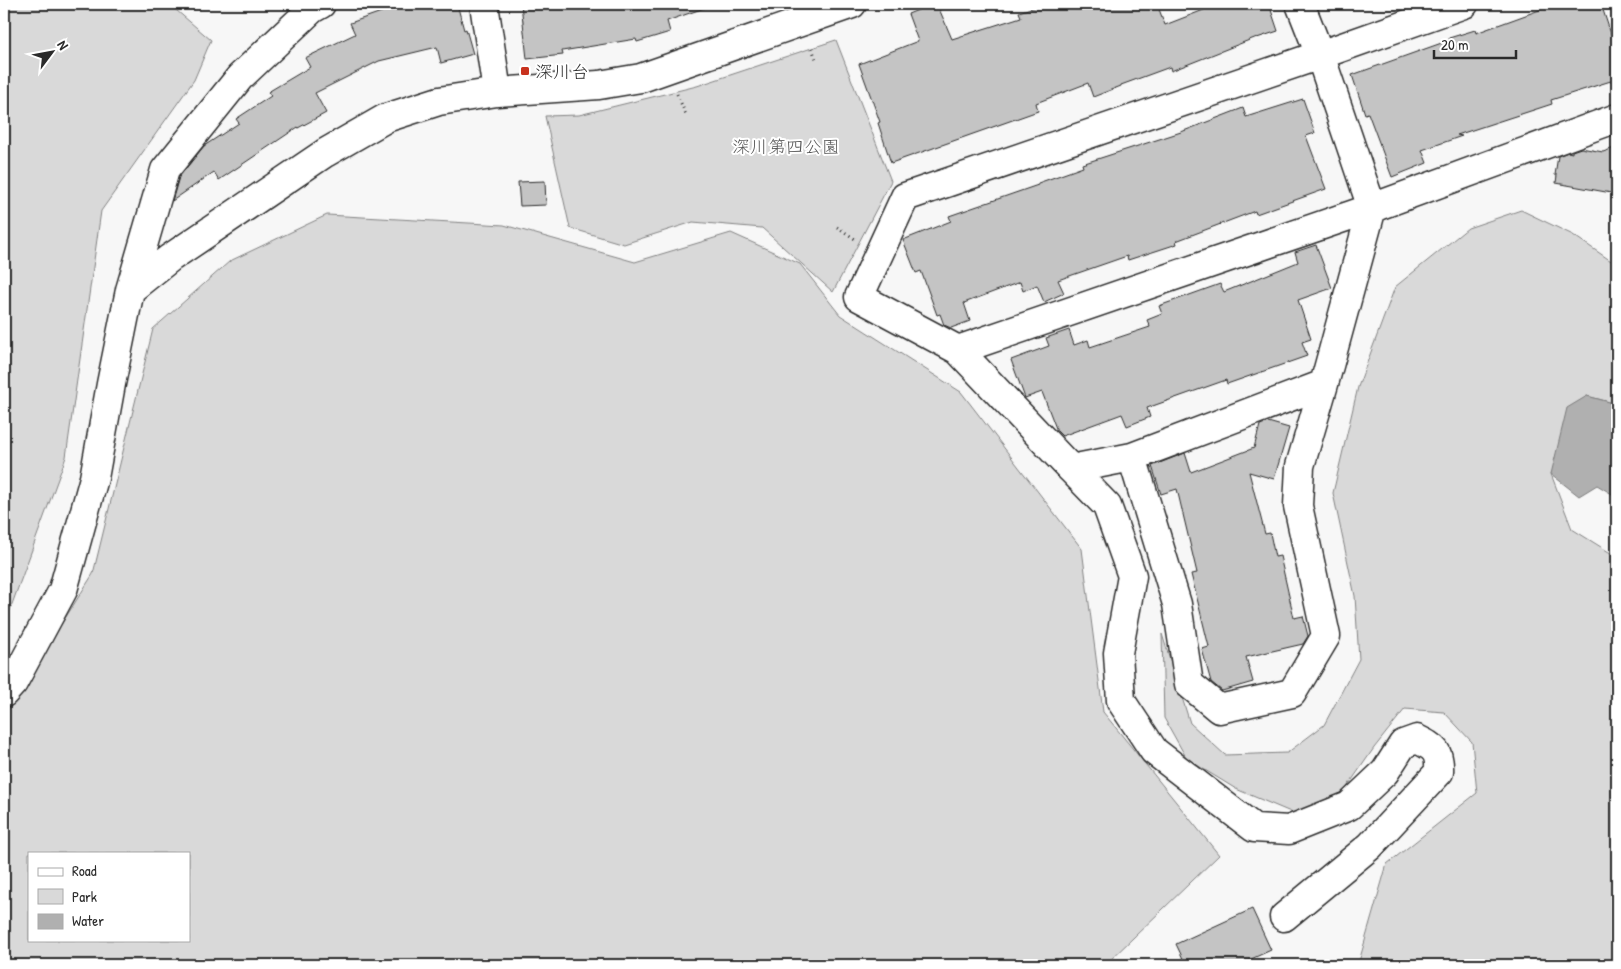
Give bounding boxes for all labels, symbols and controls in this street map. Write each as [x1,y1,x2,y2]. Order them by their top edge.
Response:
north arrow [28,28,78,78]
scale bar [1434,28,1516,60]
text: 20 m [1441,34,1468,55]
text: N [53,37,74,54]
place label: 深川台 [535,59,589,84]
marker: 深川台 [519,65,531,77]
park label: 深川第四公園 [732,134,840,159]
legend [28,852,190,942]
text: Road [72,860,97,881]
text: Park [72,886,97,907]
text: Water [72,910,104,931]

